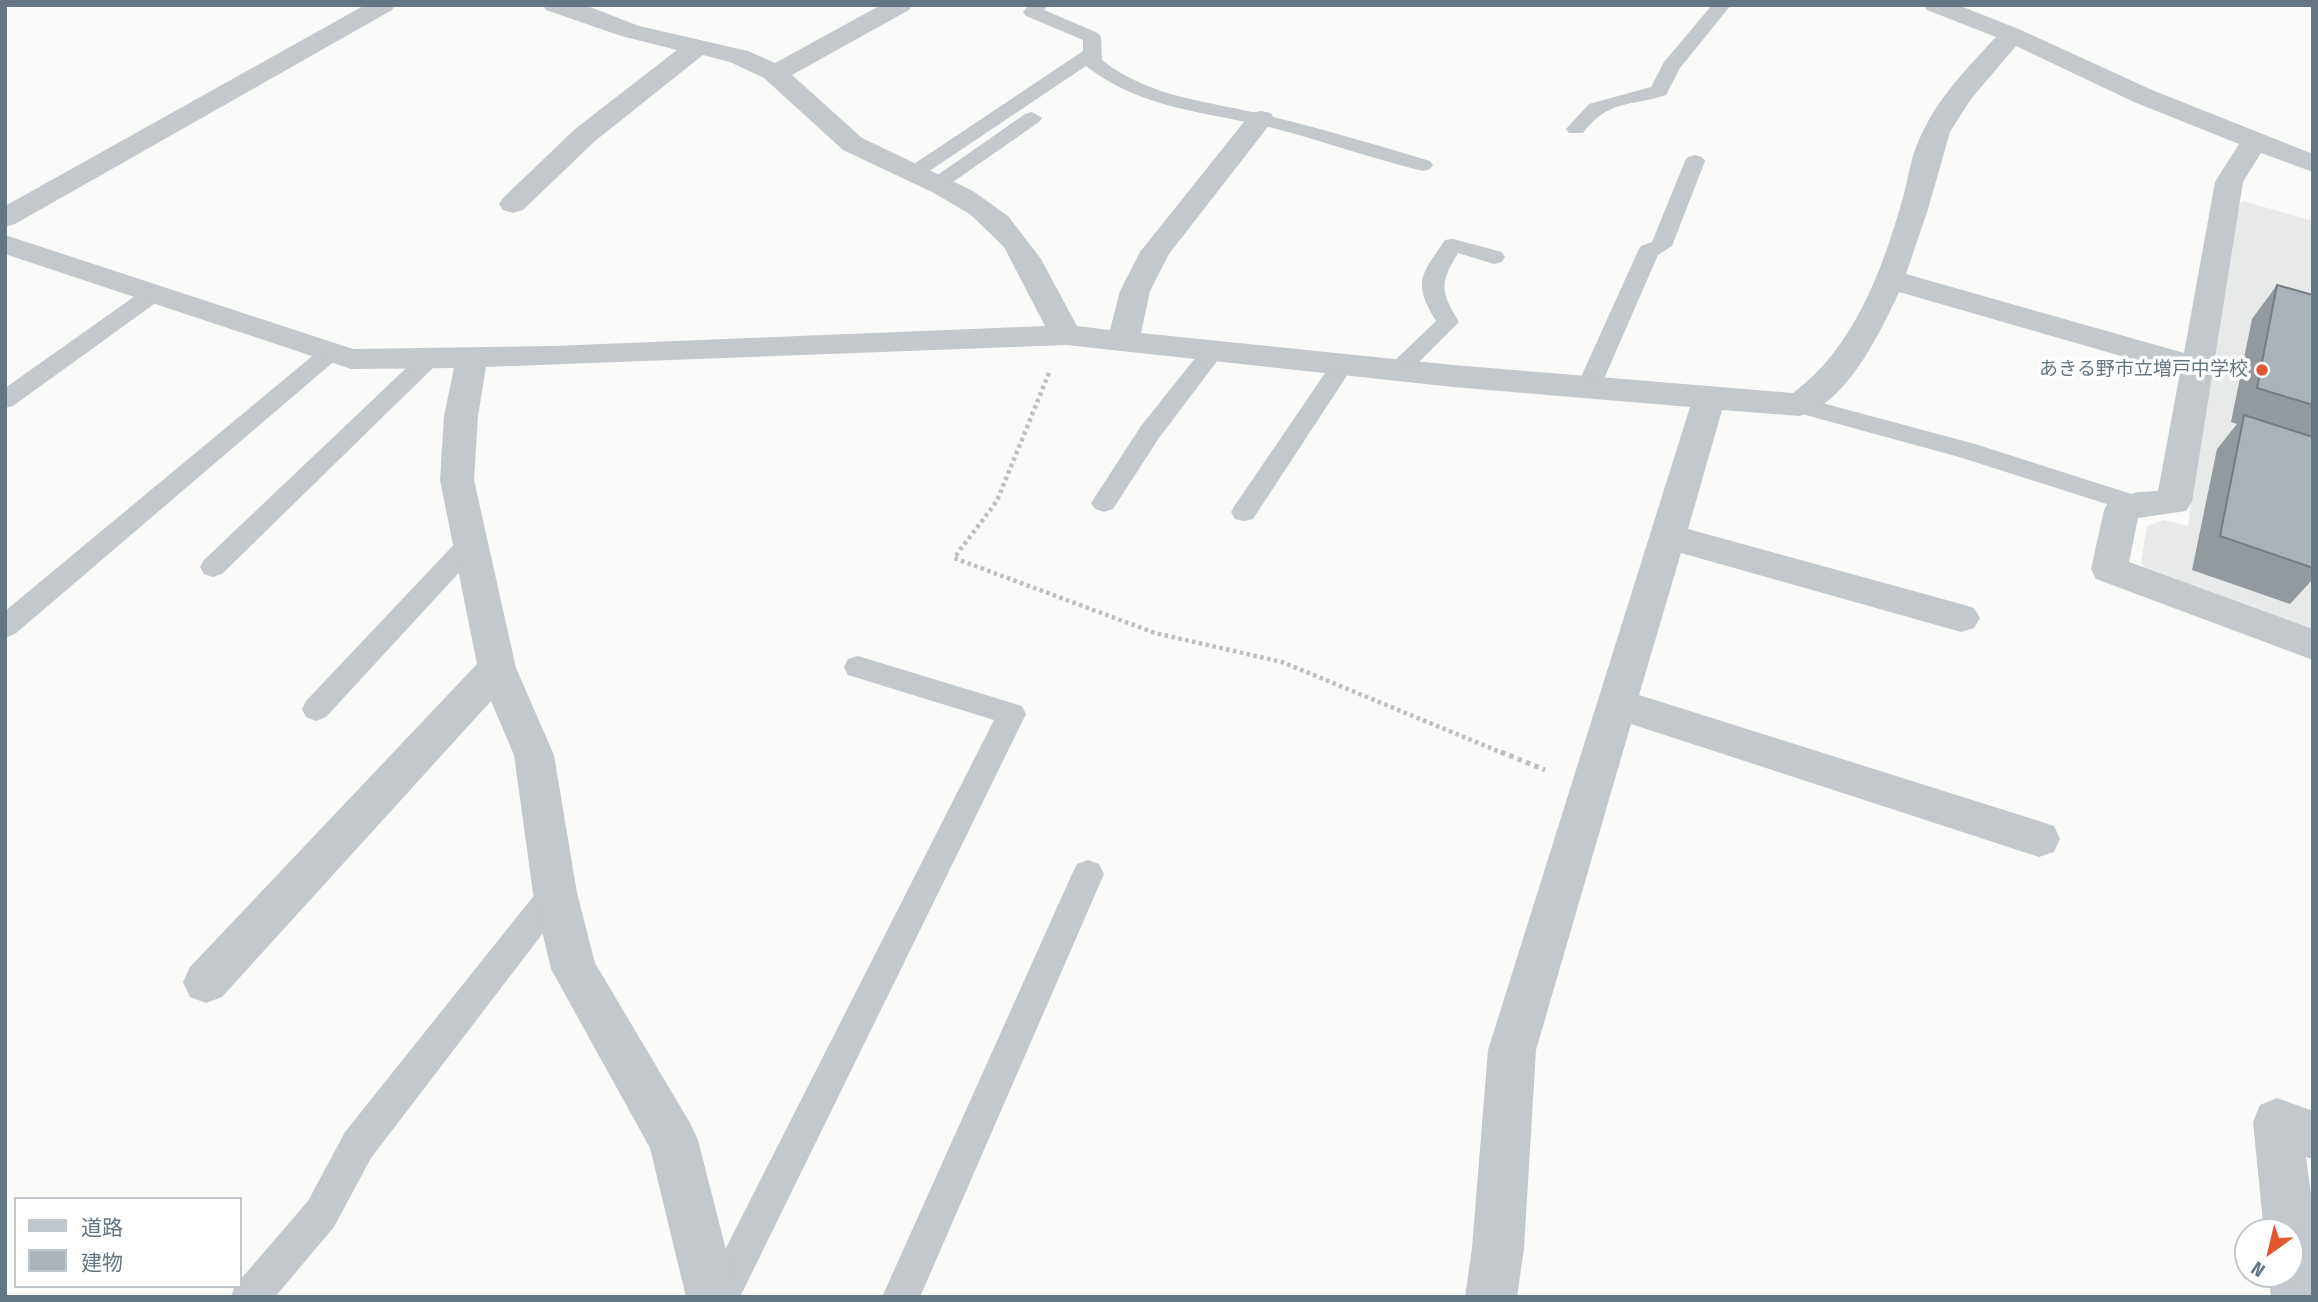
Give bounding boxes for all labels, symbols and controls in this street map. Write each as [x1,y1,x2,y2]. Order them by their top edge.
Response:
place label: あきる野市立増戸中学校 [2039,359,2248,381]
marker: あきる野市立増戸中学校 [2254,362,2270,378]
legend [14,1197,242,1288]
text: 道路 [81,1215,123,1241]
north arrow [2234,1218,2304,1288]
text: 建物 [81,1250,123,1276]
text: N [2247,1256,2269,1282]

